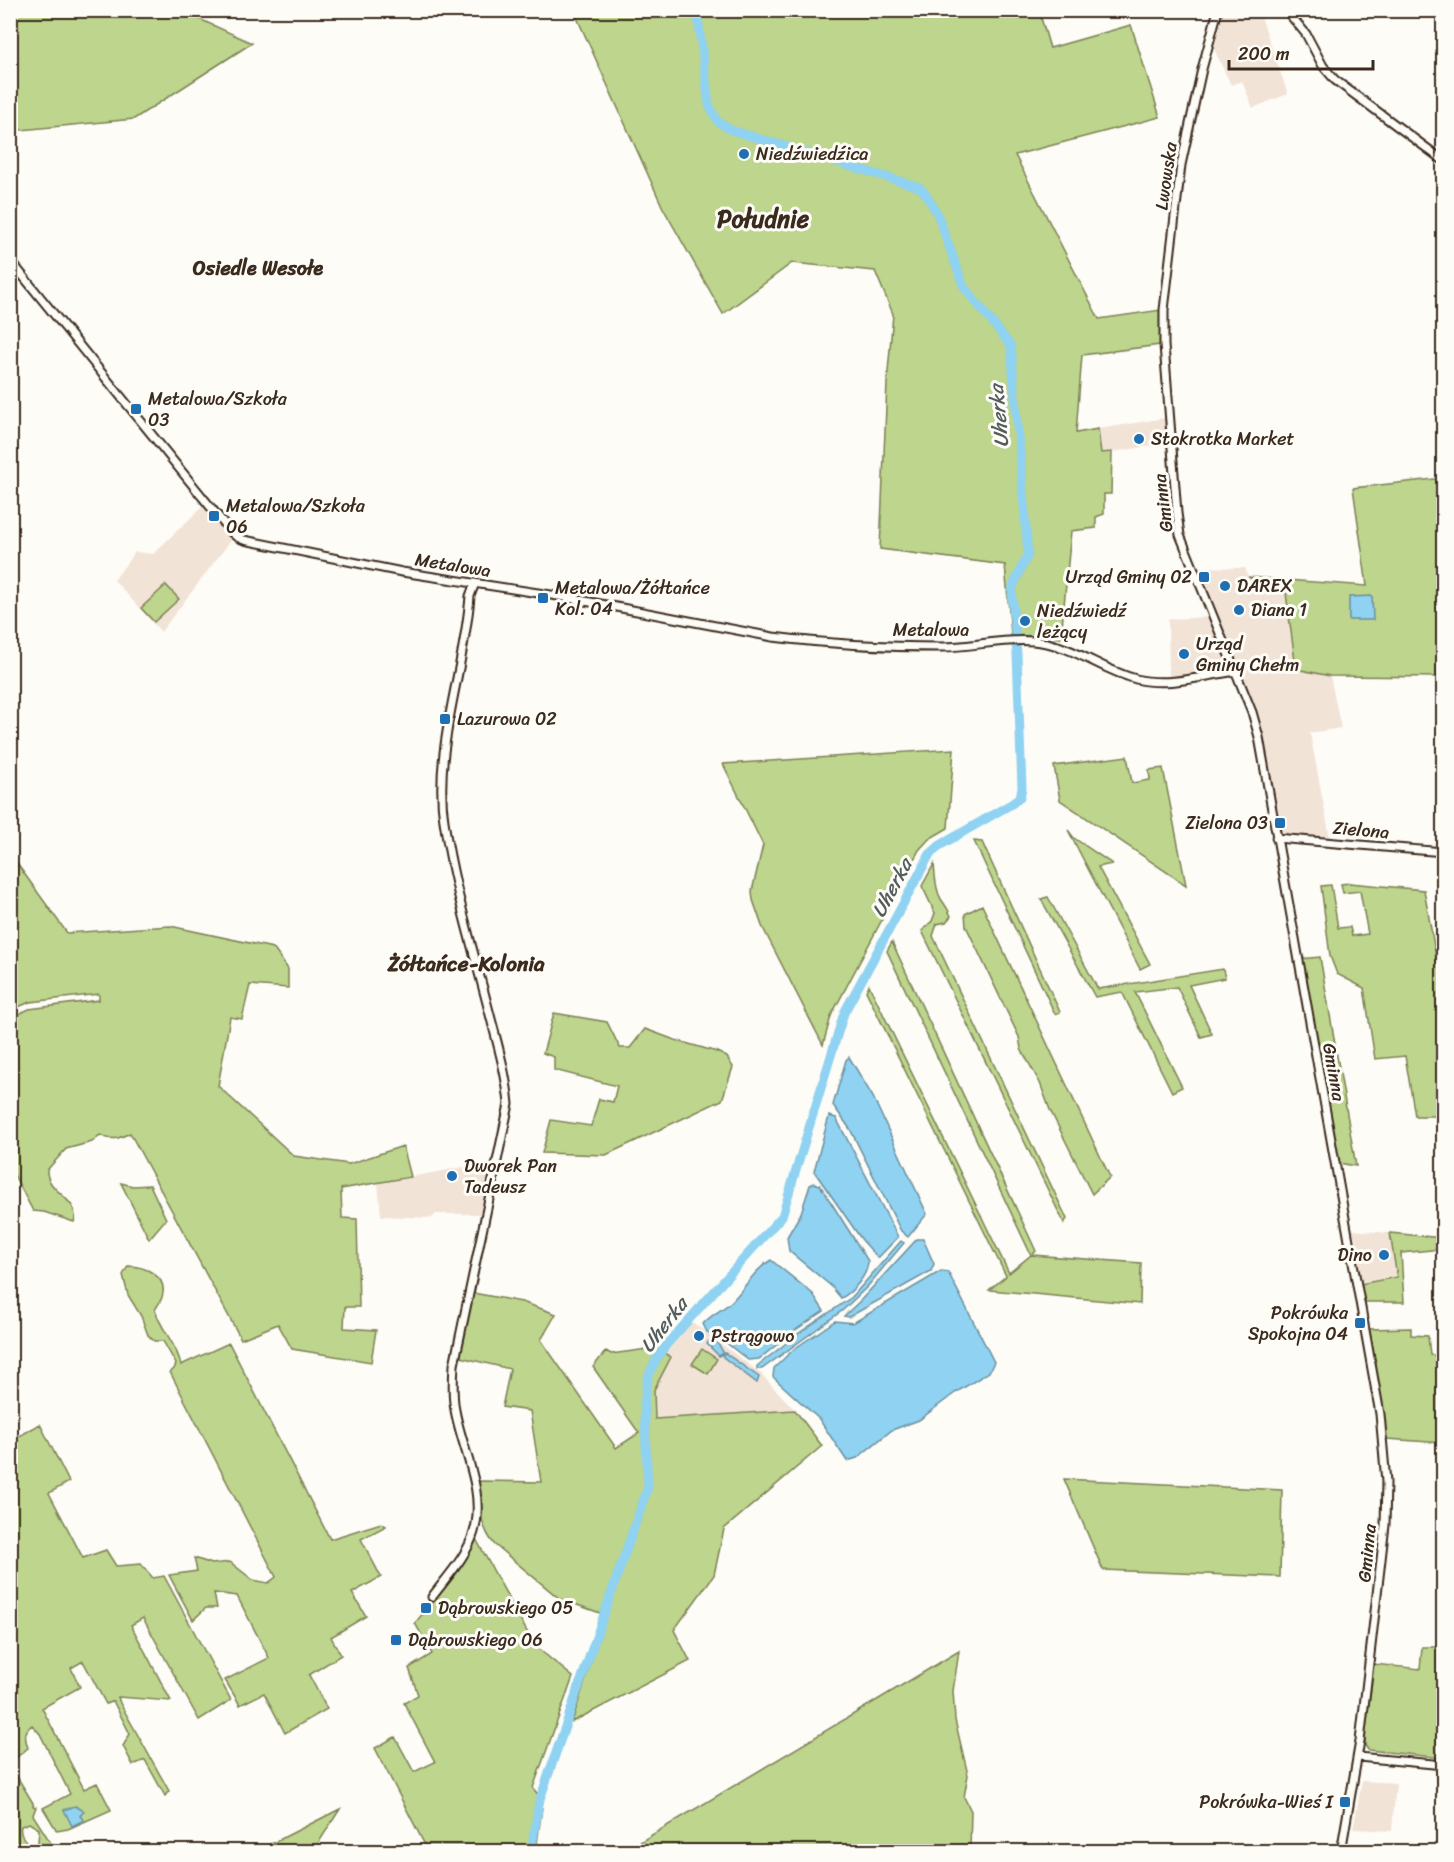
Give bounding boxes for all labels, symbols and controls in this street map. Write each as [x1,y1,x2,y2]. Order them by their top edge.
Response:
scale bar [1229,33,1373,71]
text: 200 m [1238,38,1290,70]
place label: Niedźwiedźica [756,138,868,170]
street label: Lwowska [1145,139,1187,212]
marker: Niedźwiedźica [737,147,751,161]
district label: Południe [717,198,810,240]
district label: Osiedle Wesołe [193,251,323,286]
water label: Uherka [979,380,1019,449]
place label: Metalowa/Szkoła 03 [148,383,288,436]
marker: Metalowa/Szkoła 03 [129,402,143,416]
place label: Stokrotka Market [1151,423,1294,455]
marker: Stokrotka Market [1132,432,1146,446]
street label: Gminna [1143,471,1182,534]
place label: Metalowa/Szkoła 06 [226,490,366,543]
marker: Metalowa/Szkoła 06 [207,509,221,523]
street label: Metalowa [413,543,493,587]
place label: Urząd Gminy 02 [1066,561,1192,593]
marker: Urząd Gminy 02 [1197,570,1211,584]
place label: DAREX [1237,570,1292,602]
place label: Metalowa/Żółtańce Kol. 04 [555,572,710,625]
marker: DAREX [1218,579,1232,593]
marker: Metalowa/Żółtańce Kol. 04 [536,591,550,605]
place label: Diana 1 [1251,594,1307,626]
place label: Niedźwiedź leżący [1037,595,1128,648]
marker: Diana 1 [1232,603,1246,617]
street label: Metalowa [893,614,969,646]
marker: Niedźwiedź leżący [1018,614,1032,628]
place label: Urząd Gminy Chełm [1196,628,1299,681]
marker: Urząd Gminy Chełm [1177,647,1191,661]
place label: Lazurowa 02 [457,703,557,735]
marker: Lazurowa 02 [438,712,452,726]
place label: Zielona 03 [1185,807,1268,839]
street label: Zielona [1331,812,1391,848]
marker: Zielona 03 [1273,816,1287,830]
water label: Uherka [862,849,924,924]
district label: Żółtańce-Kolonia [386,945,545,983]
street label: Gminna [1313,1040,1355,1105]
place label: Dworek Pan Tadeusz [464,1150,557,1203]
marker: Dworek Pan Tadeusz [445,1169,459,1183]
place label: Dino [1337,1239,1372,1271]
marker: Dino [1377,1248,1391,1262]
water label: Uherka [631,1287,699,1361]
place label: Pokrówka Spokojna 04 [1248,1297,1349,1350]
marker: Pokrówka Spokojna 04 [1353,1316,1367,1330]
place label: Pstrągowo [711,1320,794,1352]
marker: Pstrągowo [692,1329,706,1343]
street label: Gminna [1348,1521,1386,1584]
place label: Dąbrowskiego 05 [438,1592,573,1624]
marker: Dąbrowskiego 05 [419,1601,433,1615]
place label: Dąbrowskiego 06 [408,1624,543,1656]
marker: Dąbrowskiego 06 [389,1633,403,1647]
place label: Pokrówka-Wieś I [1199,1786,1335,1818]
marker: Pokrówka-Wieś I [1338,1795,1352,1809]

